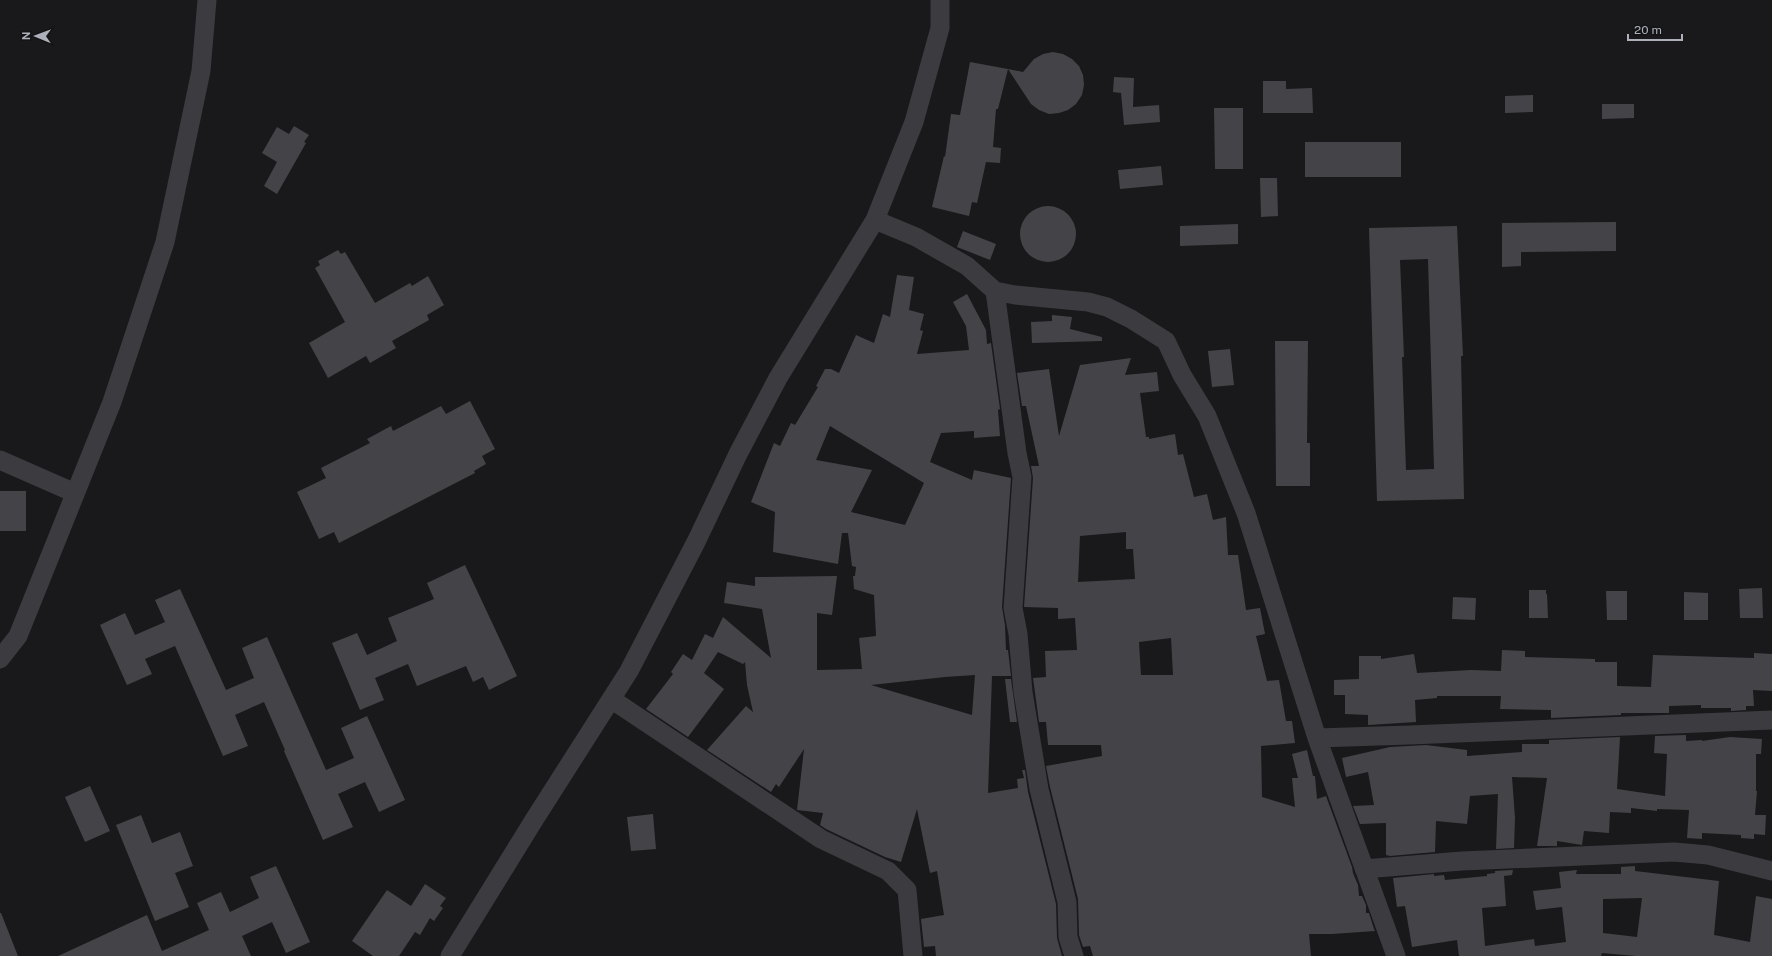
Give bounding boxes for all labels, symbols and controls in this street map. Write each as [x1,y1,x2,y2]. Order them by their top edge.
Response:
north arrow [16,16,56,56]
scale bar [1628,16,1682,42]
text: 20 m [1634,23,1662,37]
text: N [20,31,32,40]

